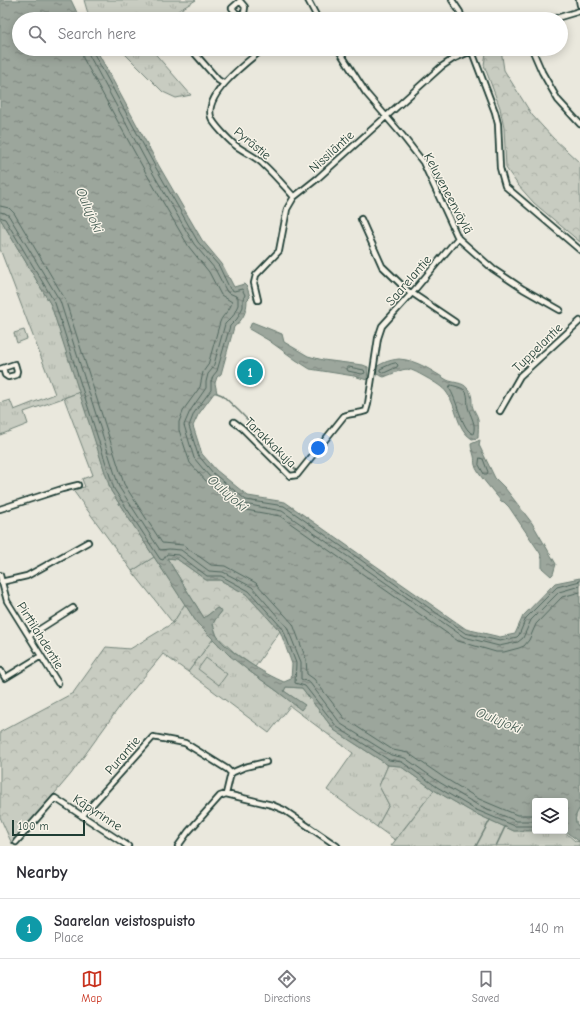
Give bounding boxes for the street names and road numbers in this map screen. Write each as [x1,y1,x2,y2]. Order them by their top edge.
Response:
street label: Pyrästie [231,124,275,163]
street label: Nissiläntie [306,127,357,175]
street label: Keluveneenväylä [421,150,476,236]
street label: Saarelantie [382,252,435,309]
street label: Tuppelantie [509,320,566,375]
street label: Tarakkakuja [242,414,299,471]
street label: Pirttilahdentie [14,599,67,672]
street label: Purantie [102,733,143,778]
street label: Käpyrinne [70,791,126,834]

